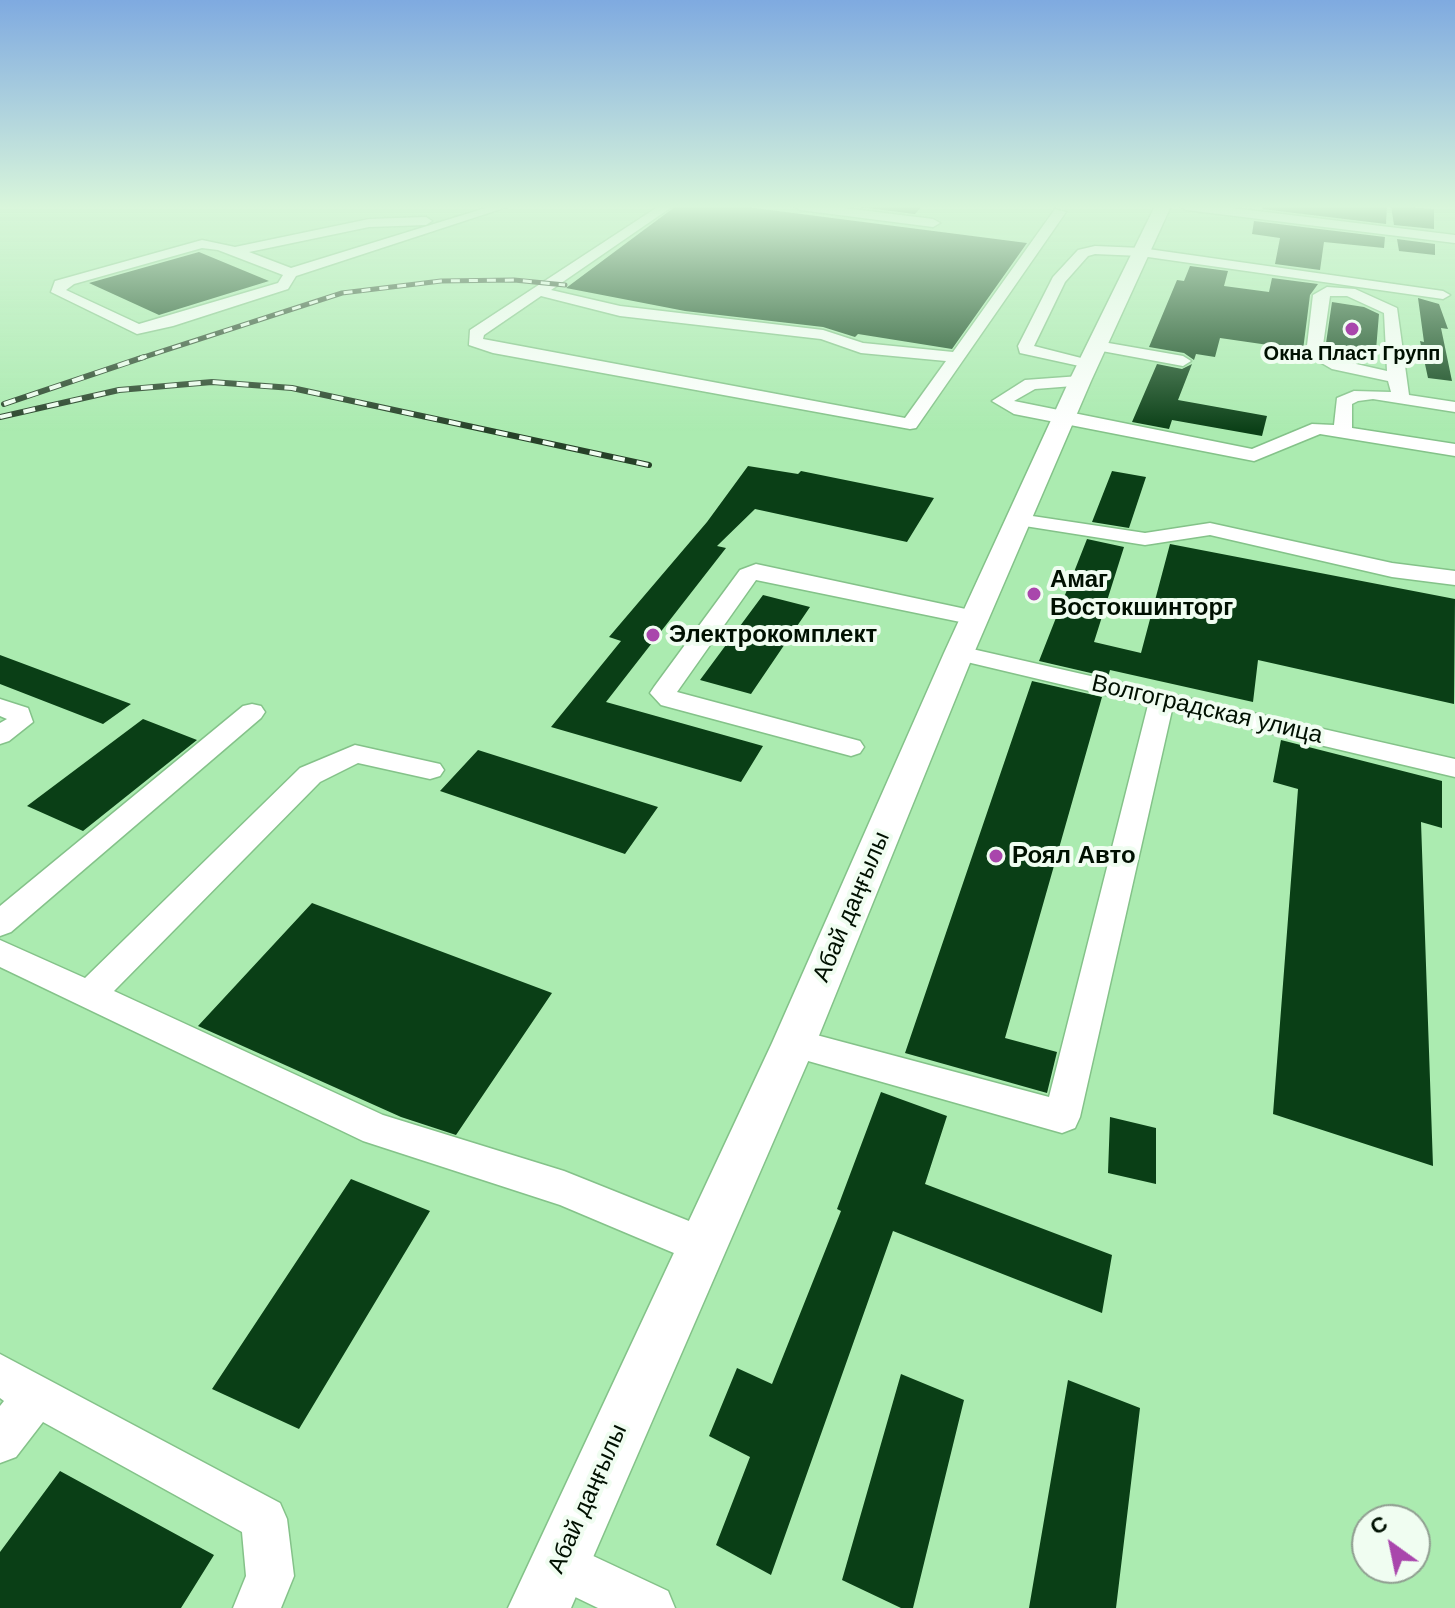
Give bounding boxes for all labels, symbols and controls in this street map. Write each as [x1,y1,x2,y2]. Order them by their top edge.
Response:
marker: Окна Пласт Групп [1343,320,1361,338]
place label: Окна Пласт Групп [1264,342,1440,366]
place label: Амаг Востокшинторг [1050,566,1233,622]
marker: Амаг Востокшинторг [1025,585,1043,603]
place label: Электрокомплект [669,621,877,649]
marker: Электрокомплект [644,626,662,644]
street label: Волгоградская улица [1089,669,1325,751]
street label: Абай даңғылы [807,828,897,986]
place label: Роял Авто [1012,842,1136,870]
marker: Роял Авто [987,847,1005,865]
street label: Абай даңғылы [542,1420,634,1578]
north arrow [1351,1504,1431,1584]
text: С [1365,1510,1392,1540]

